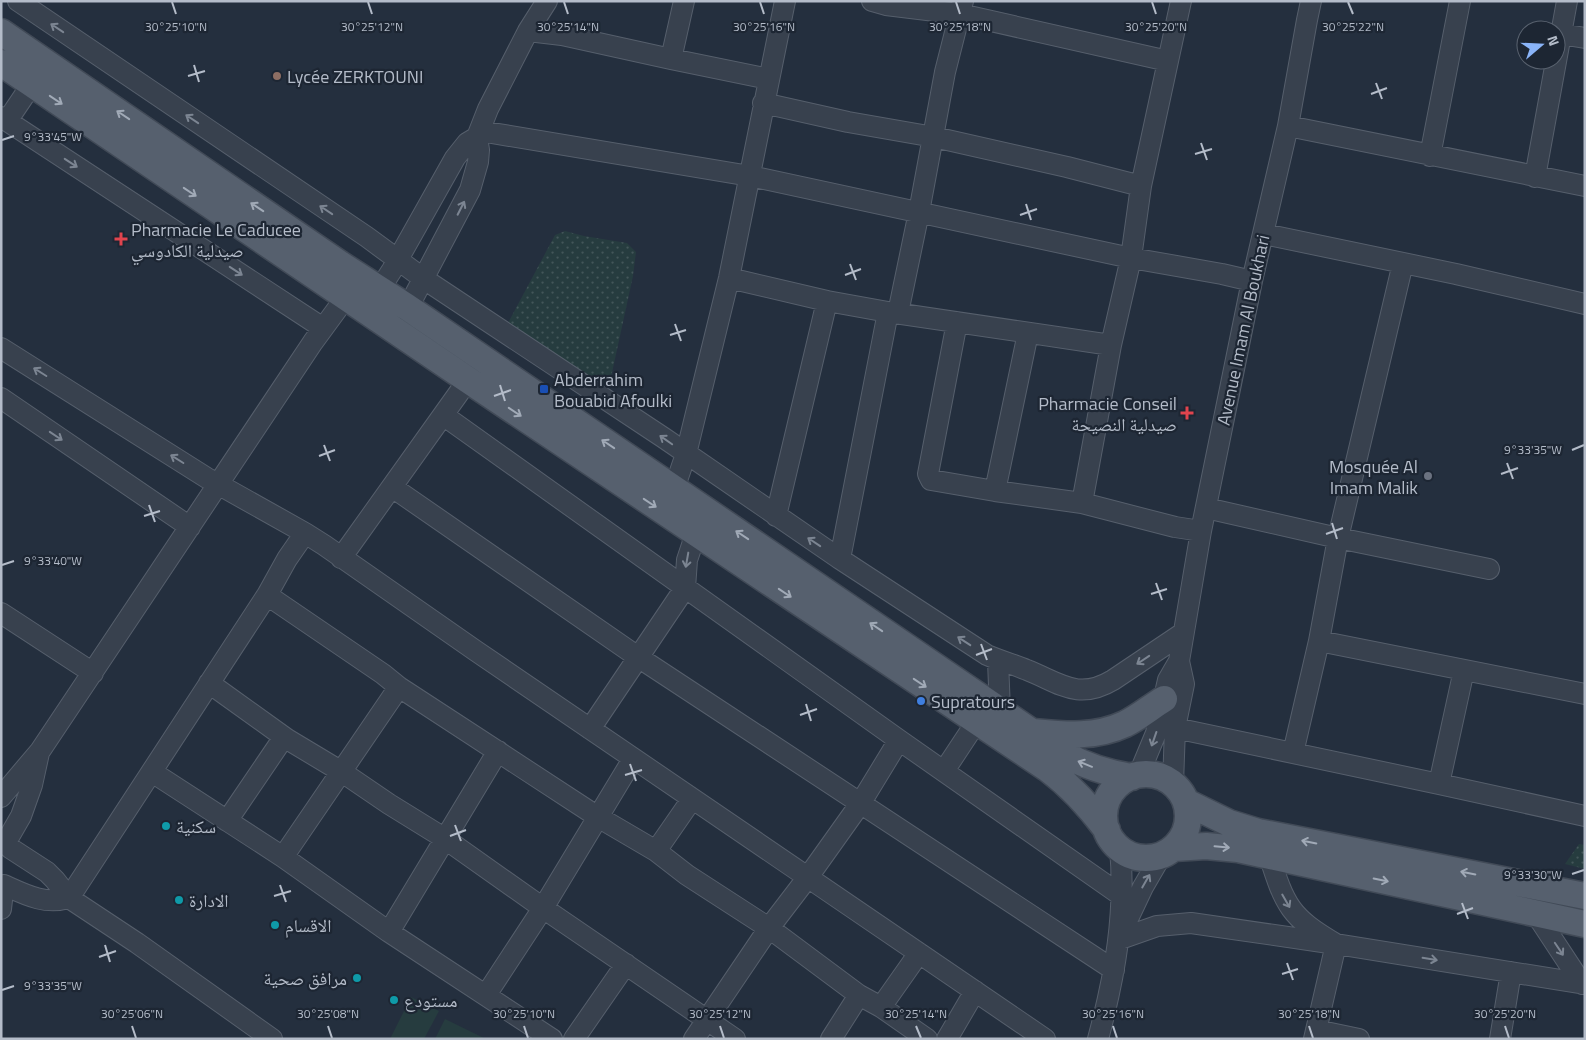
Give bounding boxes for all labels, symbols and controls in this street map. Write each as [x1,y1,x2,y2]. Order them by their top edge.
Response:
text: 30°25'10"N [145,17,207,36]
text: 30°25'12"N [341,17,403,36]
text: 30°25'14"N [537,17,599,36]
text: 30°25'16"N [733,17,795,36]
text: 30°25'18"N [929,17,991,36]
text: 30°25'20"N [1125,17,1187,36]
text: 30°25'22"N [1322,17,1384,36]
north arrow [1516,20,1566,70]
one-way arrow [50,23,64,33]
text: N [1542,33,1565,49]
place label: Lycée ZERKTOUNI [287,63,423,90]
marker: Lycée ZERKTOUNI [271,70,283,82]
one-way arrow [49,95,63,106]
one-way arrow [116,110,130,120]
one-way arrow [185,114,199,124]
text: 9°33'45"W [24,127,82,146]
one-way arrow [64,158,78,168]
one-way arrow [183,187,197,197]
one-way arrow [250,201,264,211]
one-way arrow [456,201,466,216]
one-way arrow [320,204,334,214]
place label: Pharmacie Le Caducee صيدلية الكادوسي [131,216,301,265]
street label: Avenue Imam Al Boukhari [1210,232,1276,428]
marker: Pharmacie Le Caducee صيدلية الكادوسي [115,233,127,245]
one-way arrow [229,266,243,276]
place label: Abderrahim Bouabid Afoulki [554,366,672,414]
one-way arrow [33,367,47,377]
marker: Abderrahim Bouabid Afoulki [538,383,550,395]
place label: Pharmacie Conseil صيدلية النصيحة [1038,390,1177,438]
one-way arrow [508,407,522,417]
marker: Pharmacie Conseil صيدلية النصيحة [1181,407,1193,419]
one-way arrow [49,431,63,441]
one-way arrow [659,435,673,445]
one-way arrow [601,439,615,449]
text: 9°33'35"W [1504,440,1562,459]
place label: Mosquée Al Imam Malik [1329,453,1418,501]
one-way arrow [170,454,184,464]
marker: Mosquée Al Imam Malik [1422,470,1434,482]
one-way arrow [643,497,657,508]
one-way arrow [735,530,749,540]
one-way arrow [808,537,822,547]
text: 9°33'40"W [24,551,82,570]
one-way arrow [682,552,692,568]
one-way arrow [778,588,792,598]
one-way arrow [870,622,884,632]
one-way arrow [958,636,972,646]
one-way arrow [1136,655,1150,665]
one-way arrow [913,678,927,689]
place label: Supratours [931,688,1015,715]
marker: Supratours [915,695,927,707]
one-way arrow [1149,731,1158,747]
one-way arrow [1078,759,1093,768]
place label: سكنية [176,813,216,840]
marker: سكنية [160,820,172,832]
one-way arrow [1301,836,1317,846]
one-way arrow [1214,842,1230,852]
text: 9°33'30"W [1504,865,1562,884]
one-way arrow [1461,868,1477,877]
one-way arrow [1142,874,1152,888]
one-way arrow [1373,876,1389,885]
place label: الادارة [189,887,229,914]
one-way arrow [1281,893,1291,908]
marker: الادارة [173,894,185,906]
place label: الاقسام [285,912,331,939]
marker: الاقسام [269,919,281,931]
one-way arrow [1554,941,1564,955]
one-way arrow [1422,955,1438,965]
place label: مرافق صحية [263,965,347,992]
marker: مرافق صحية [351,972,363,984]
text: 9°33'35"W [24,976,82,995]
place label: مستودع [404,987,457,1014]
marker: مستودع [388,994,400,1006]
text: 30°25'06"N [101,1004,163,1023]
text: 30°25'08"N [297,1004,359,1023]
text: 30°25'10"N [493,1004,555,1023]
text: 30°25'12"N [689,1004,751,1023]
text: 30°25'14"N [885,1004,947,1023]
text: 30°25'16"N [1082,1004,1144,1023]
text: 30°25'18"N [1278,1004,1340,1023]
text: 30°25'20"N [1474,1004,1536,1023]

